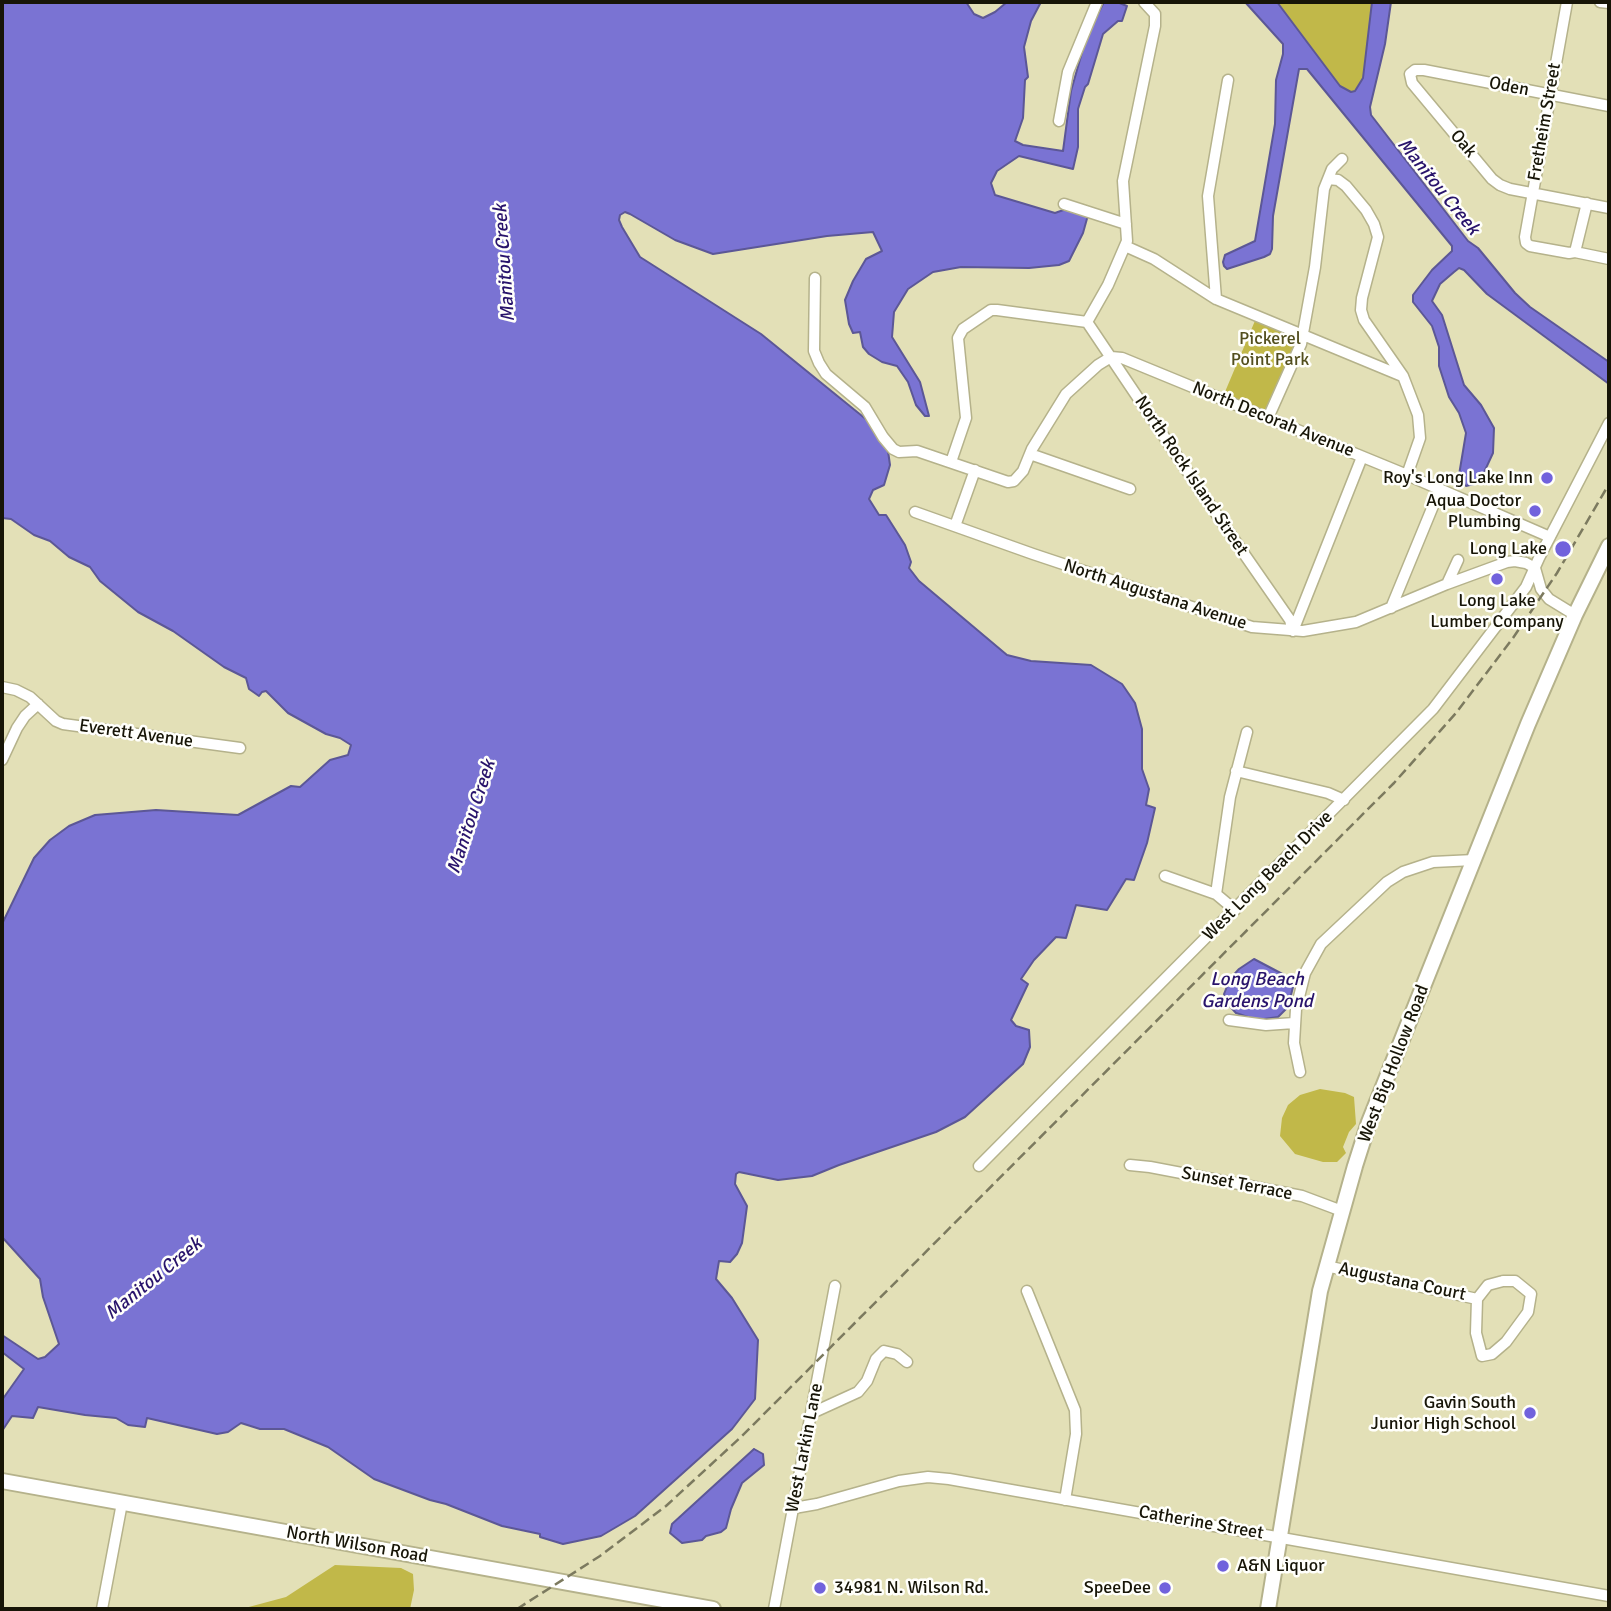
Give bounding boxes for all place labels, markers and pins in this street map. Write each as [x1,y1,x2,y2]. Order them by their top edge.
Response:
place label: Roy's Long Lake Inn [1383,467,1533,489]
marker: Roy's Long Lake Inn [1539,470,1555,486]
place label: Aqua Doctor Plumbing [1426,490,1521,532]
marker: Aqua Doctor Plumbing [1527,503,1543,519]
place label: Long Lake [1469,538,1547,560]
marker: Long Lake [1553,539,1573,559]
marker: Long Lake Lumber Company [1489,571,1505,587]
place label: Long Lake Lumber Company [1430,590,1564,632]
place label: Gavin South Junior High School [1371,1392,1516,1434]
marker: Gavin South Junior High School [1522,1405,1538,1421]
place label: A&N Liquor [1237,1555,1325,1577]
marker: A&N Liquor [1215,1558,1231,1574]
place label: 34981 N. Wilson Rd. [834,1577,989,1599]
place label: SpeeDee [1084,1577,1151,1599]
marker: 34981 N. Wilson Rd. [812,1580,828,1596]
marker: SpeeDee [1157,1580,1173,1596]

